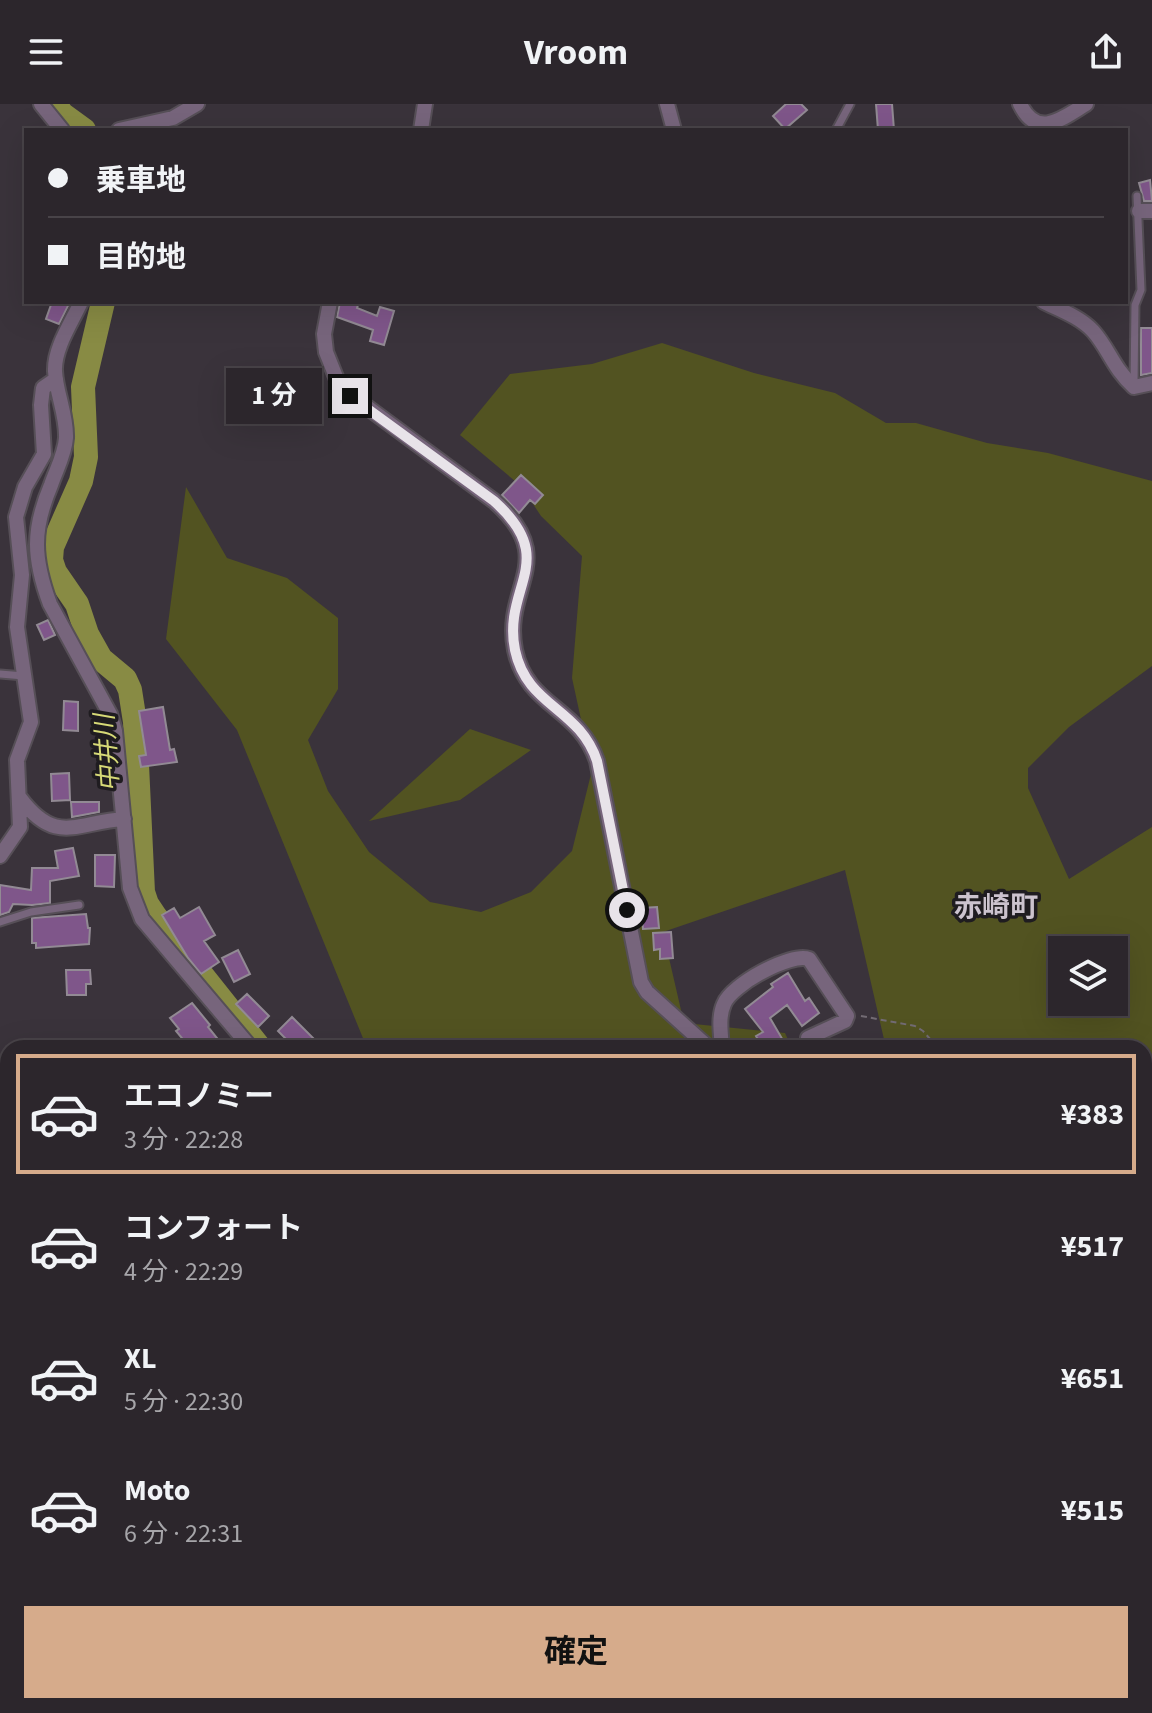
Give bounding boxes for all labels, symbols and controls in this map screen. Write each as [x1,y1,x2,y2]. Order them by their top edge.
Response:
text: Vroom [524,27,628,78]
icon: menu [24,30,68,74]
icon: share [1084,30,1128,74]
text: 乗車地 [96,159,186,202]
text: 目的地 [96,236,186,279]
callout: 1 分 [226,368,322,424]
text: 1 分 [252,377,296,414]
route end [332,378,368,414]
water label: 中井川 [86,710,128,793]
district label: 赤崎町 [954,887,1038,927]
route start [609,892,645,928]
map controls [1048,936,1128,1016]
button: layers [1048,936,1128,1016]
text: エコノミー [124,1075,274,1118]
icon: car [28,1078,100,1150]
text: ¥383 [1061,1093,1124,1136]
text: 3 分 · 22:28 [124,1121,243,1158]
text: コンフォート [124,1207,303,1250]
icon: car [28,1210,100,1282]
text: ¥517 [1061,1225,1124,1268]
text: 4 分 · 22:29 [124,1253,243,1290]
text: XL [124,1337,157,1380]
icon: car [28,1342,100,1414]
text: ¥651 [1061,1357,1124,1400]
text: 5 分 · 22:30 [124,1383,243,1420]
text: Moto [124,1469,190,1512]
icon: car [28,1474,100,1546]
text: ¥515 [1061,1489,1124,1532]
text: 6 分 · 22:31 [124,1515,243,1552]
button: 確定 [24,1606,1128,1698]

